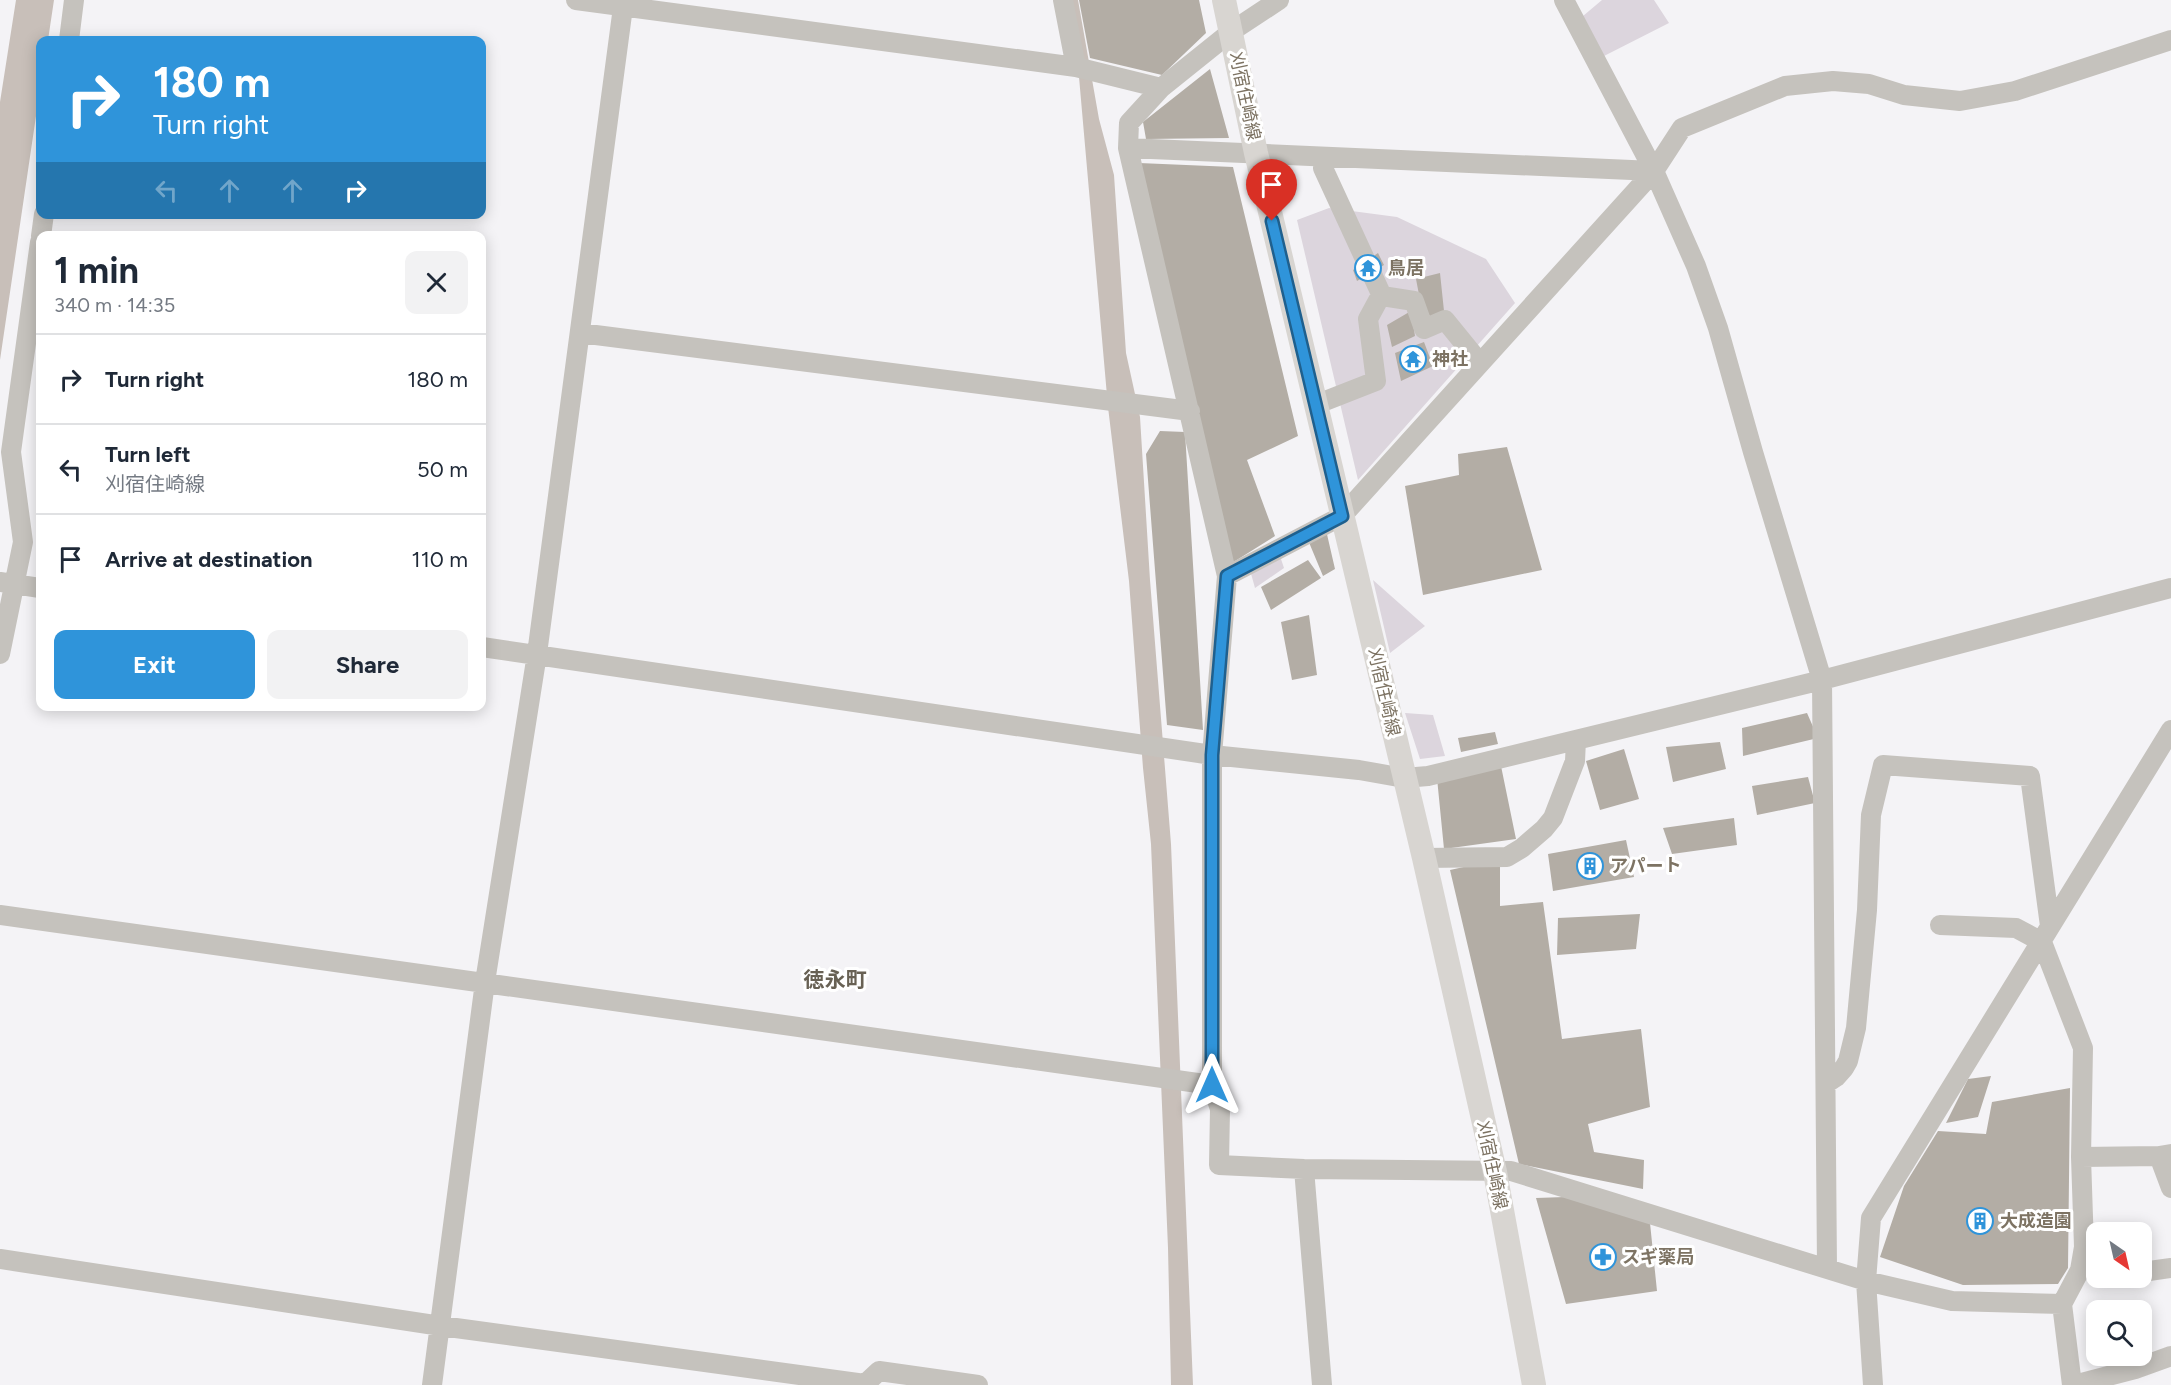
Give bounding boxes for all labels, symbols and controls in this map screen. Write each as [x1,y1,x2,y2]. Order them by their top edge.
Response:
street label: 刈宿住崎線 [1225,50,1265,142]
text: 180 m [153,57,270,108]
icon: right [54,60,132,138]
text: Turn right [153,108,269,141]
pin [1246,159,1297,221]
icon: arrive [1255,168,1288,201]
icon: left [150,174,183,207]
icon: ahead [213,174,246,207]
icon: ahead [276,174,309,207]
icon: right [339,174,372,207]
text: 1 min [54,249,139,292]
button: close [405,251,468,314]
temple icon: 鳥居 [1353,253,1383,283]
place label: 鳥居 [1388,257,1424,279]
text: 340 m · 14:35 [54,293,175,317]
temple icon: 神社 [1398,344,1428,374]
place label: 神社 [1432,348,1468,370]
icon: right [54,363,87,396]
text: Turn right [105,366,204,393]
text: 180 m [407,366,468,393]
text: Turn left [105,441,191,468]
icon: left [54,453,87,486]
text: 50 m [417,456,468,483]
text: 刈宿住崎線 [105,472,205,496]
icon: arrive [54,543,87,576]
text: Arrive at destination [105,546,313,573]
text: 110 m [412,546,468,573]
button: Exit [54,630,255,699]
button: Share [267,630,468,699]
street label: 刈宿住崎線 [1363,646,1405,738]
building icon: アパート [1575,851,1605,881]
place label: アパート [1610,855,1682,877]
district label: 徳永町 [804,967,867,992]
position arrow [1180,1053,1244,1117]
street label: 刈宿住崎線 [1472,1119,1512,1211]
building icon: 大成造園 [1965,1206,1995,1236]
place label: 大成造園 [2000,1210,2072,1232]
north arrow [2086,1222,2152,1288]
map controls [2086,1222,2152,1366]
pharmacy icon: スギ薬局 [1588,1242,1618,1272]
place label: スギ薬局 [1622,1246,1694,1268]
button: search [2086,1300,2152,1366]

